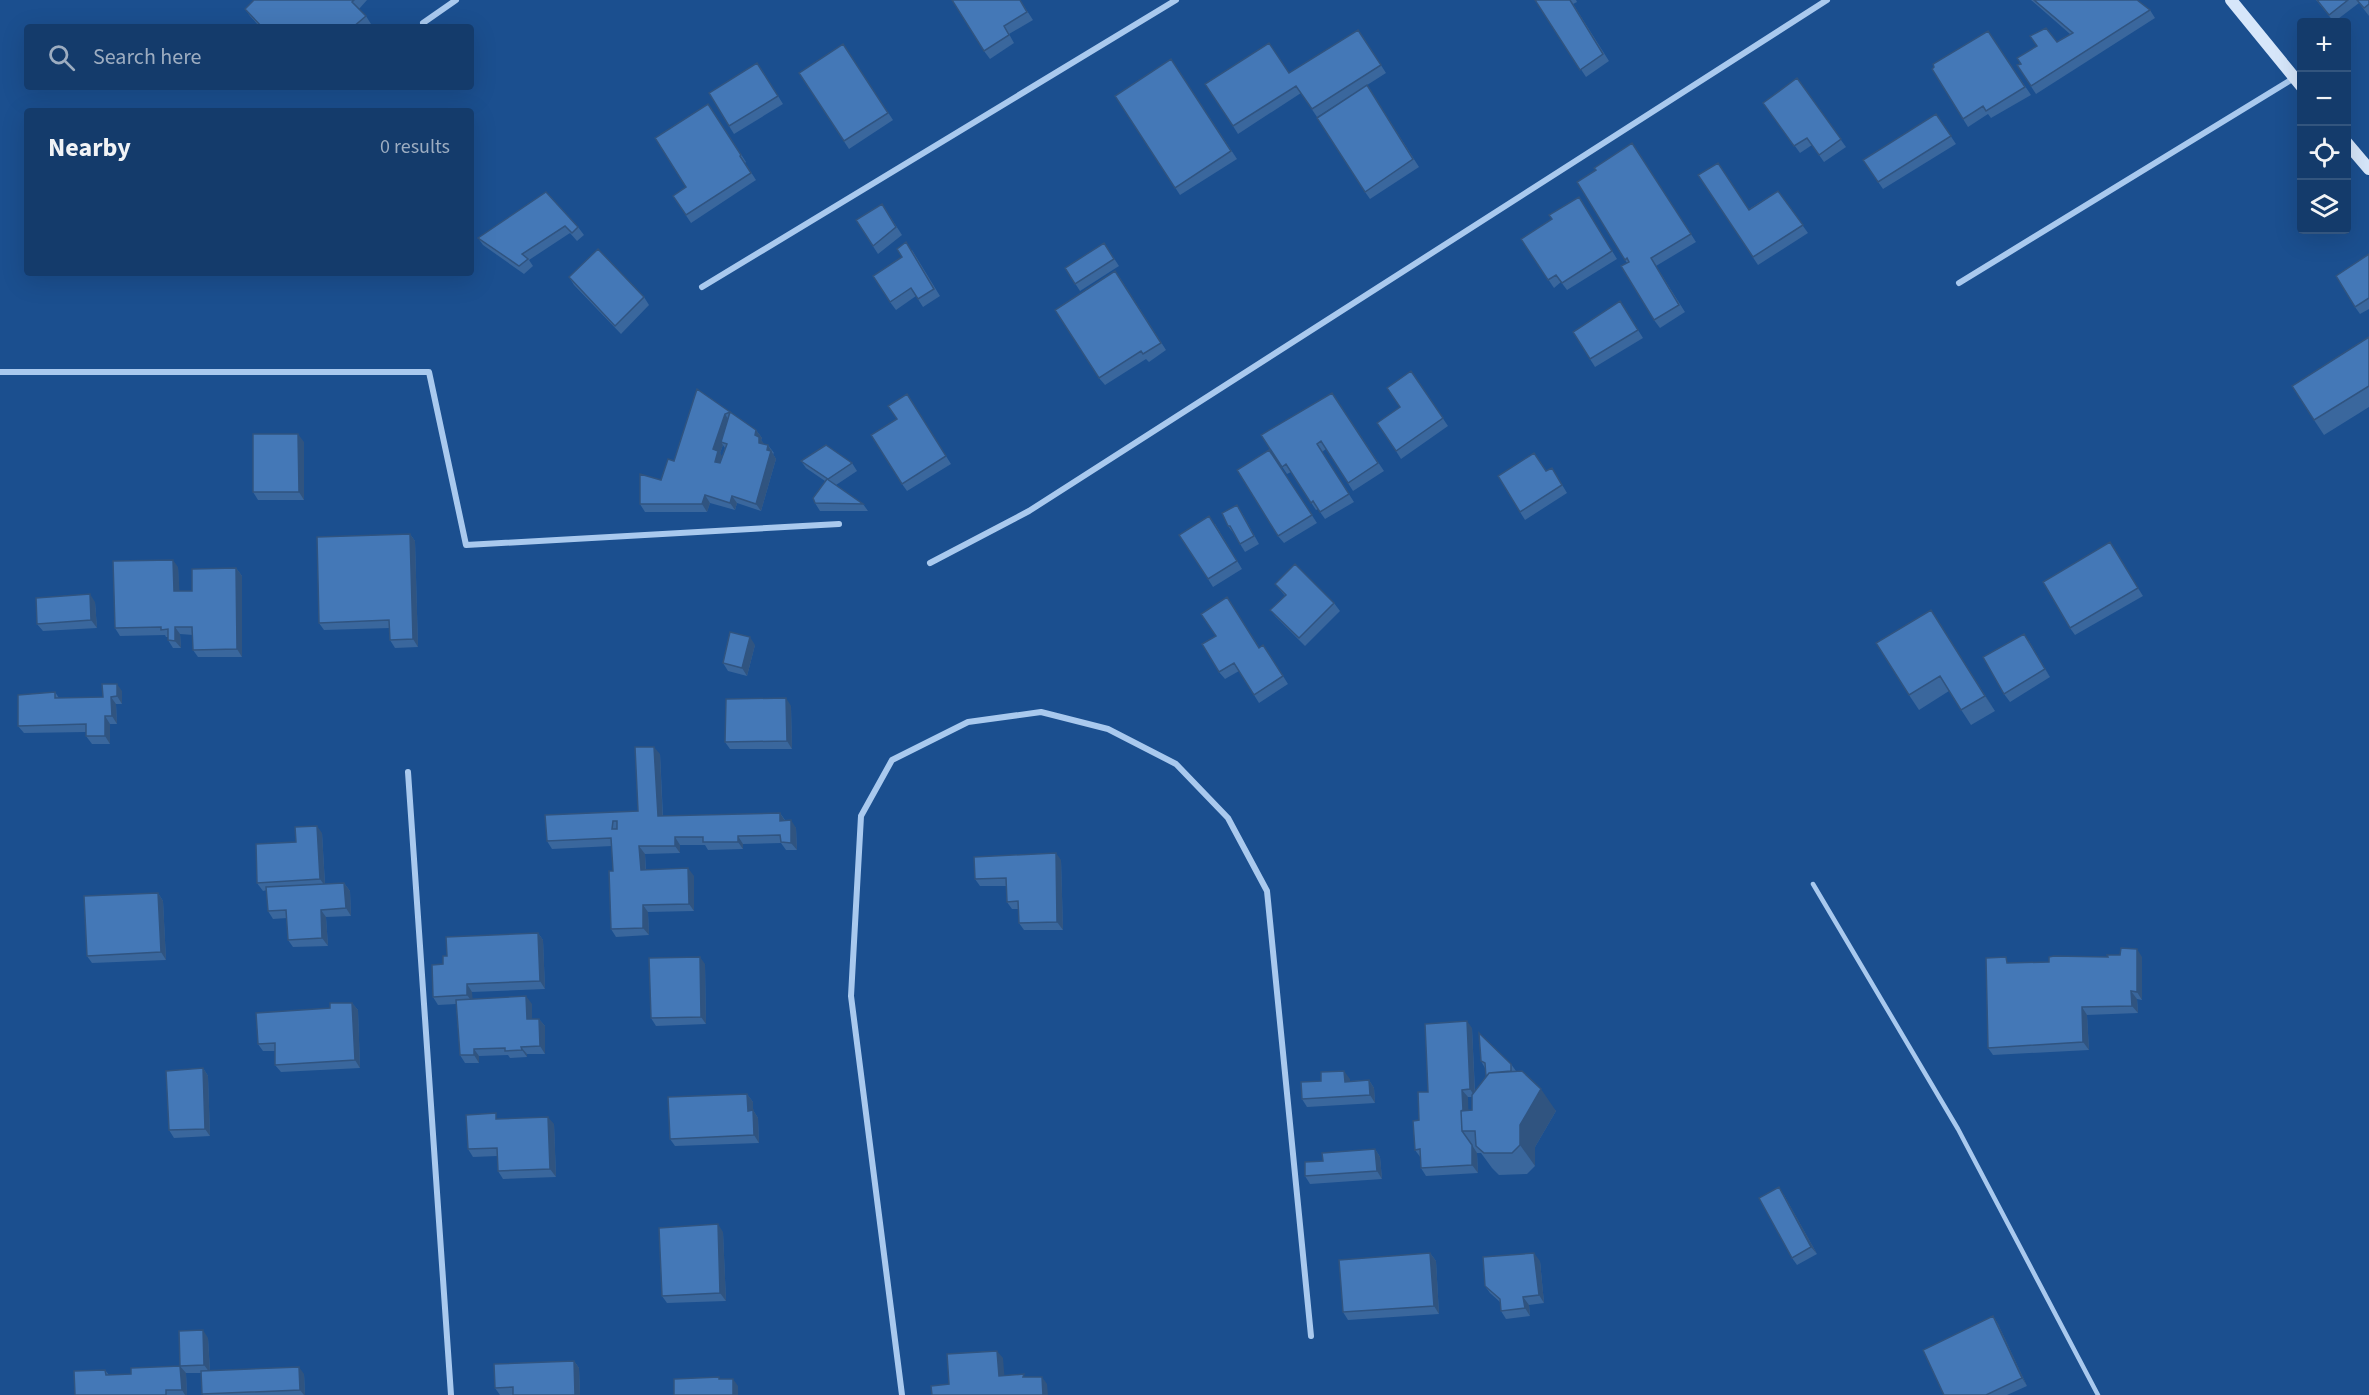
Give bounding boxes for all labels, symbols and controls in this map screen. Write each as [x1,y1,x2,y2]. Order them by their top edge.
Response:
map controls [2297,18,2351,234]
button: + [2297,18,2351,72]
search box [24,24,474,90]
icon: search [45,41,78,74]
text: Search here [93,41,201,73]
button: − [2297,72,2351,126]
button: locate [2297,126,2351,180]
text: Nearby [48,129,131,166]
text: 0 results [380,133,450,161]
button: layers [2297,180,2351,234]

